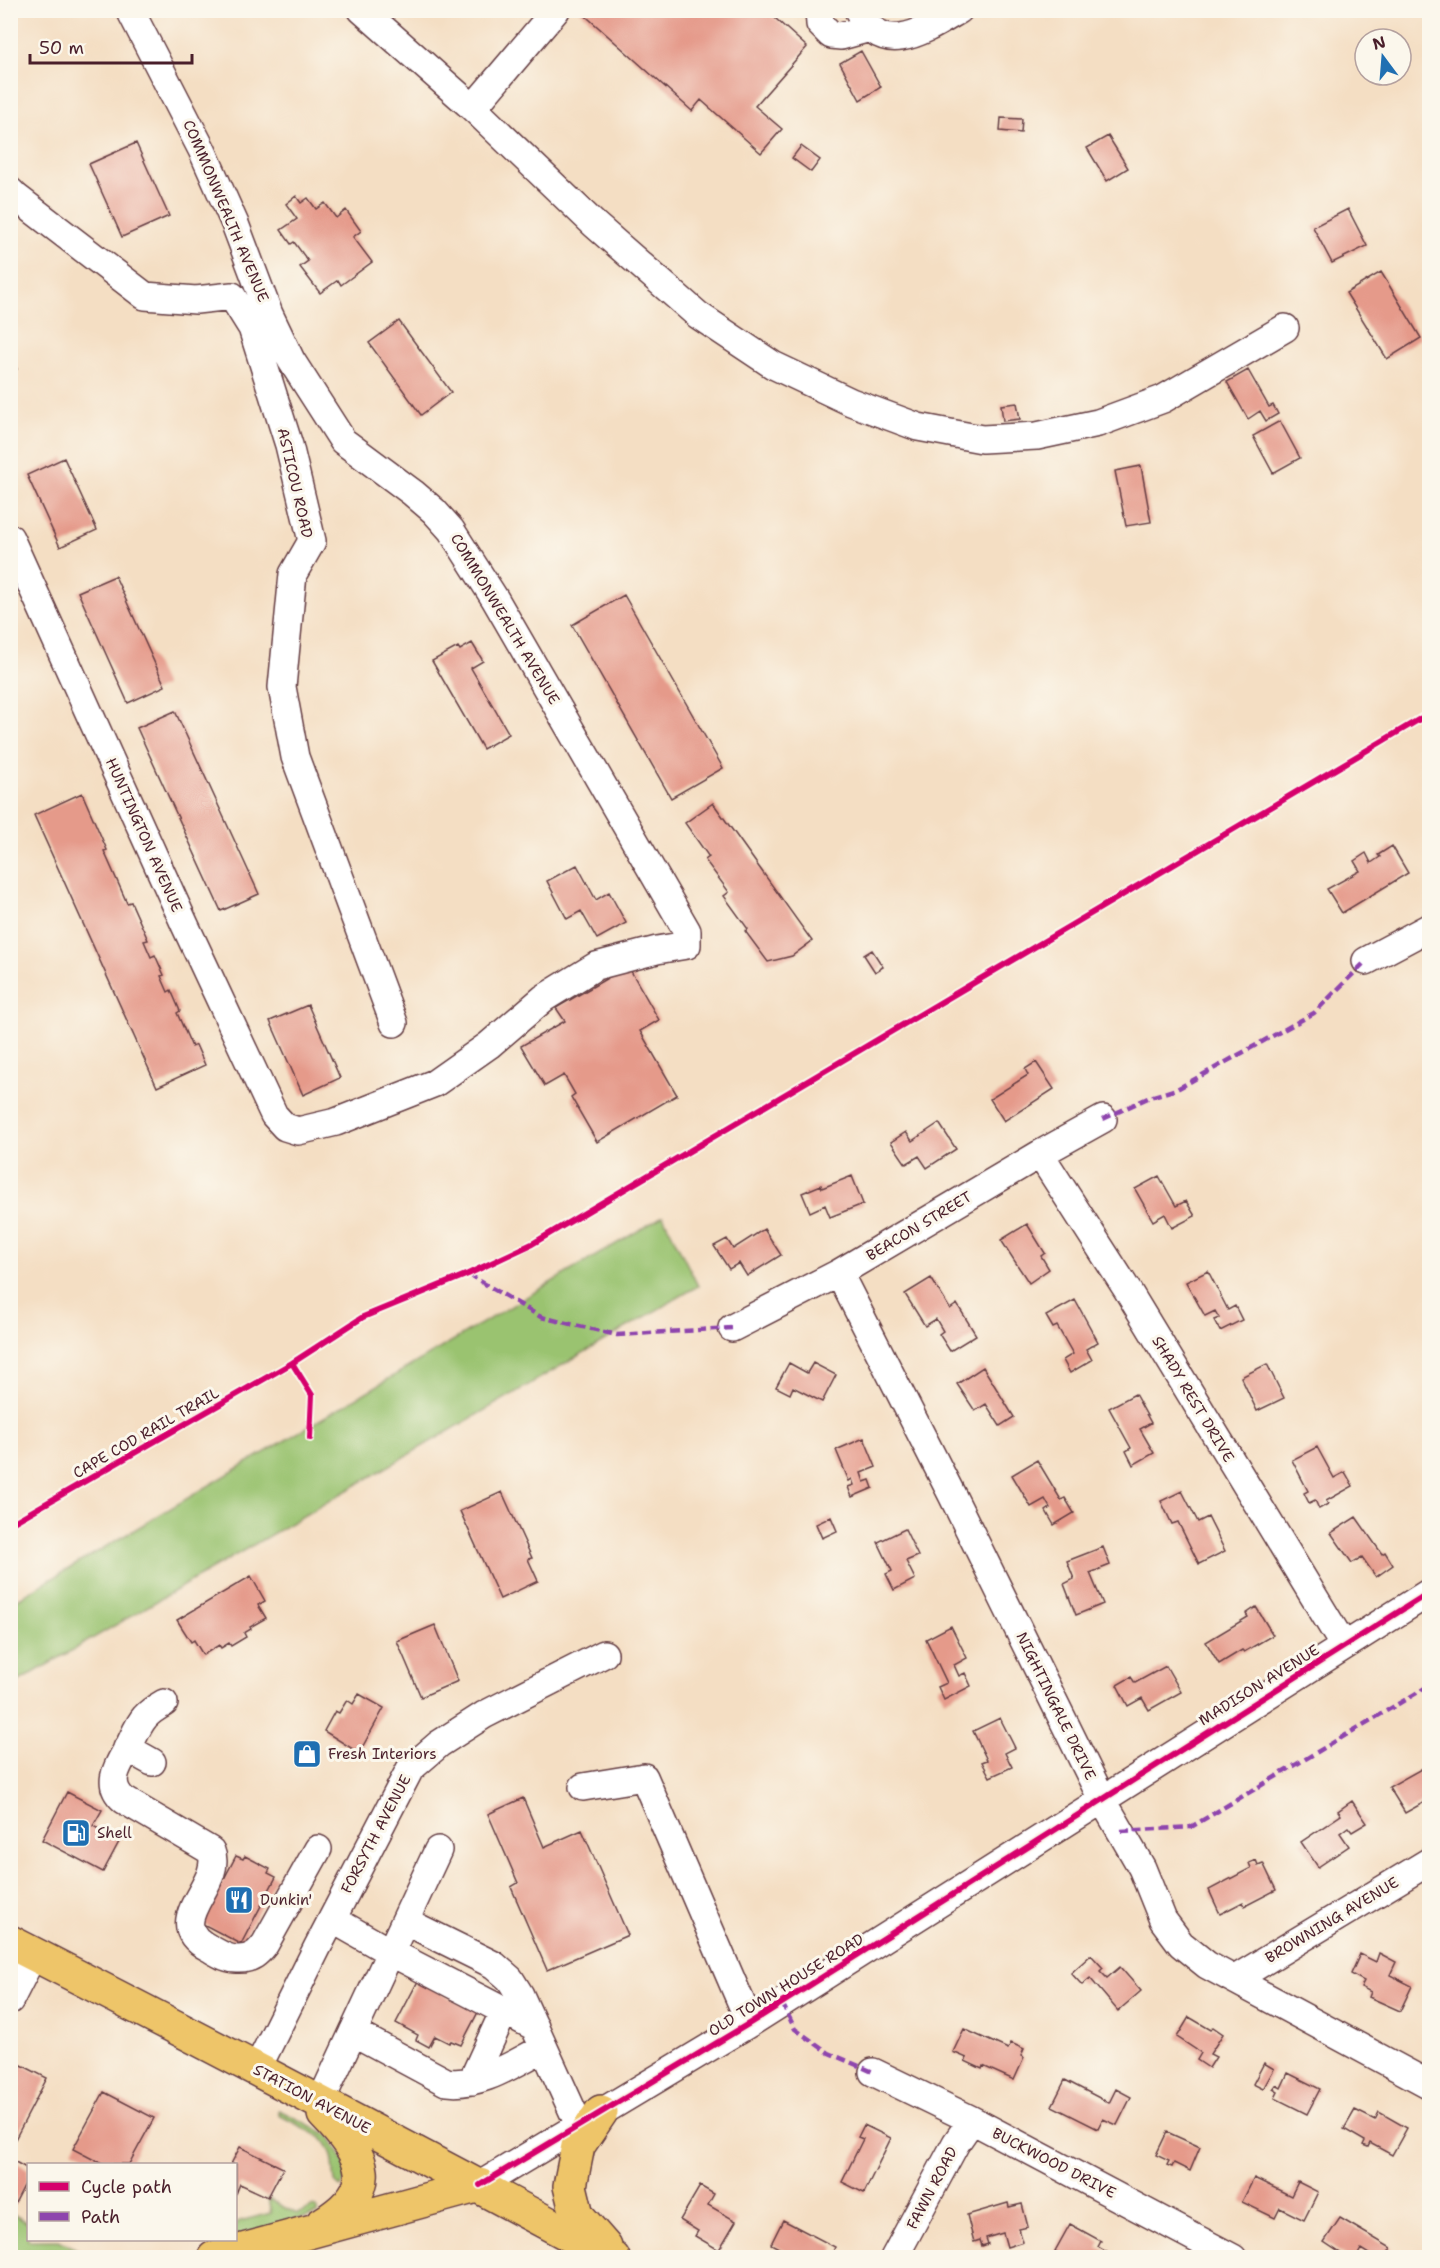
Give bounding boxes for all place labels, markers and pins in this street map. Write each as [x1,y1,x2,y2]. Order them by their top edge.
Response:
shop icon: Fresh Interiors [291,1738,323,1770]
place label: Fresh Interiors [328,1744,437,1764]
fuel station icon: Shell [60,1817,92,1849]
place label: Shell [97,1823,132,1843]
restaurant icon: Dunkin' [223,1884,255,1916]
place label: Dunkin' [260,1890,312,1910]

